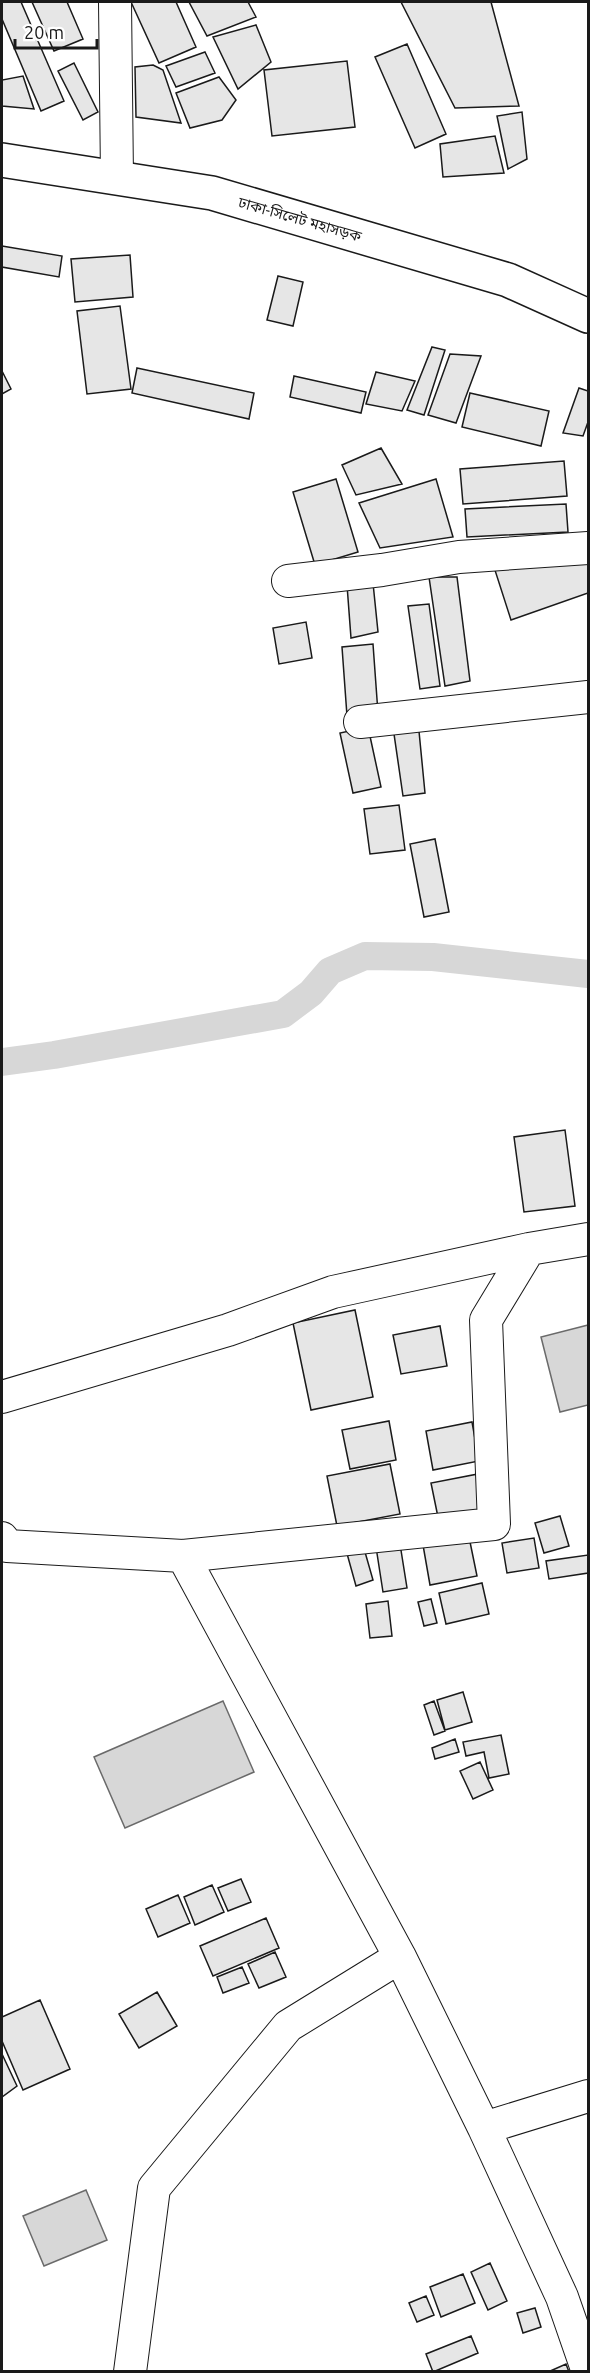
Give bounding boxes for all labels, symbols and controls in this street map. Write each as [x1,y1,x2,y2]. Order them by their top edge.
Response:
scale bar [15,12,98,50]
text: 20 m [24,22,64,42]
street label: ঢাকা-সিলেট মহাসড়ক [236,193,364,245]

